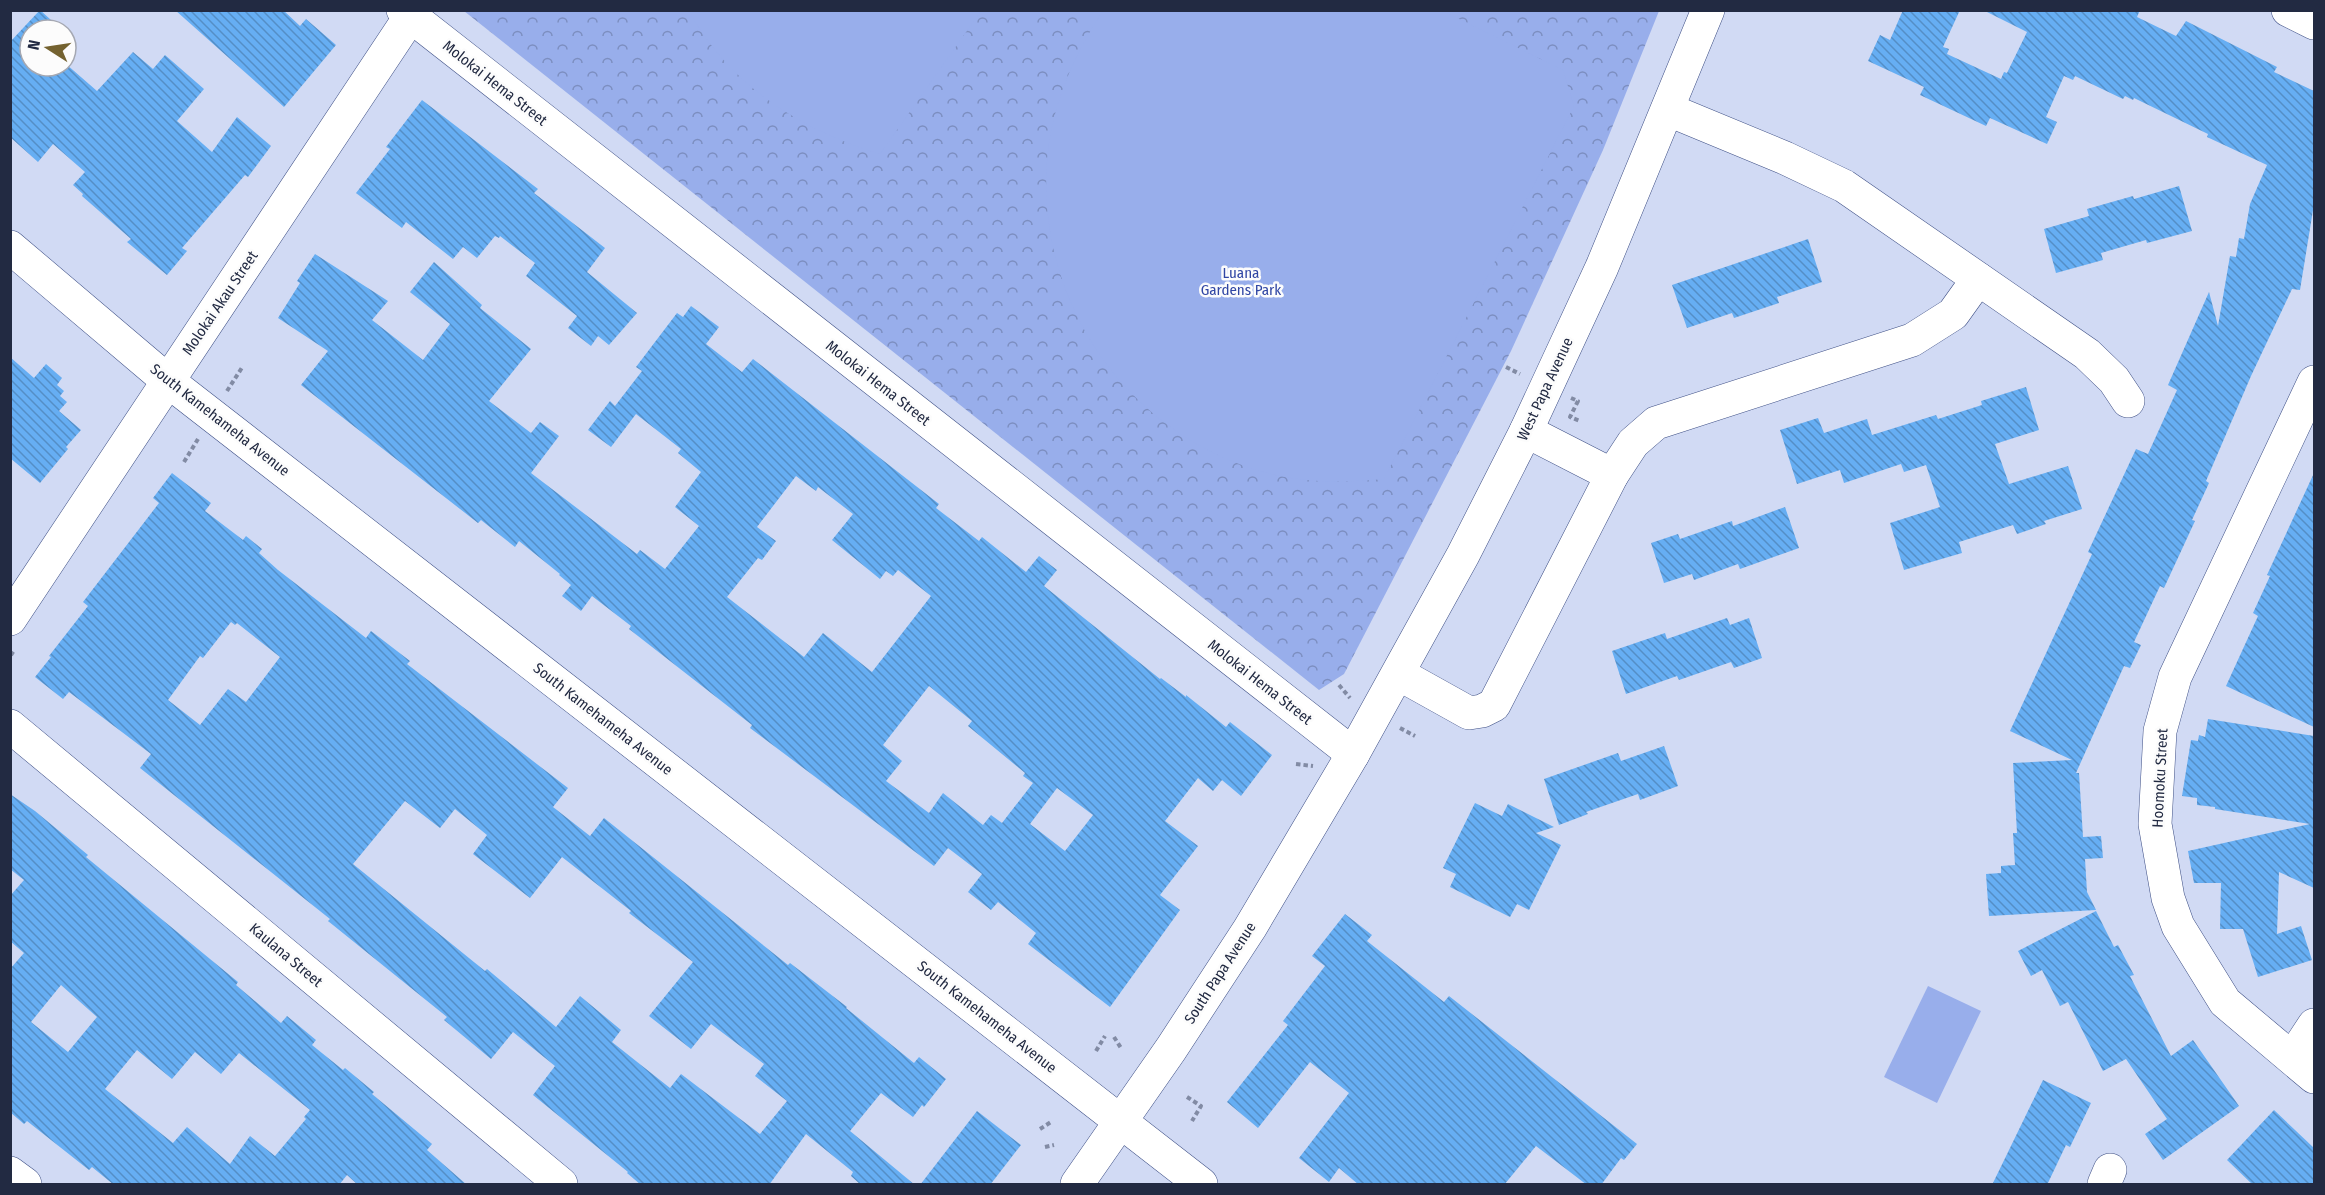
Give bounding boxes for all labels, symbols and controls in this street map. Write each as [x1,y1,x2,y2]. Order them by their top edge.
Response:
north arrow [18,18,78,78]
street label: Molokai Hema Street [439,37,551,129]
text: N [24,38,44,52]
street label: Molokai Akau Street [178,247,262,359]
park label: Luana Gardens Park [1201,264,1281,299]
street label: West Papa Avenue [1513,335,1577,443]
street label: Molokai Hema Street [822,337,934,429]
street label: South Kamehameha Avenue [147,360,293,480]
street label: Molokai Hema Street [1204,636,1316,728]
street label: South Kamehameha Avenue [530,659,676,779]
street label: Hoomoku Street [2148,728,2172,828]
street label: Kaulana Street [246,919,326,991]
street label: South Papa Avenue [1180,919,1260,1027]
street label: South Kamehameha Avenue [914,957,1060,1077]

